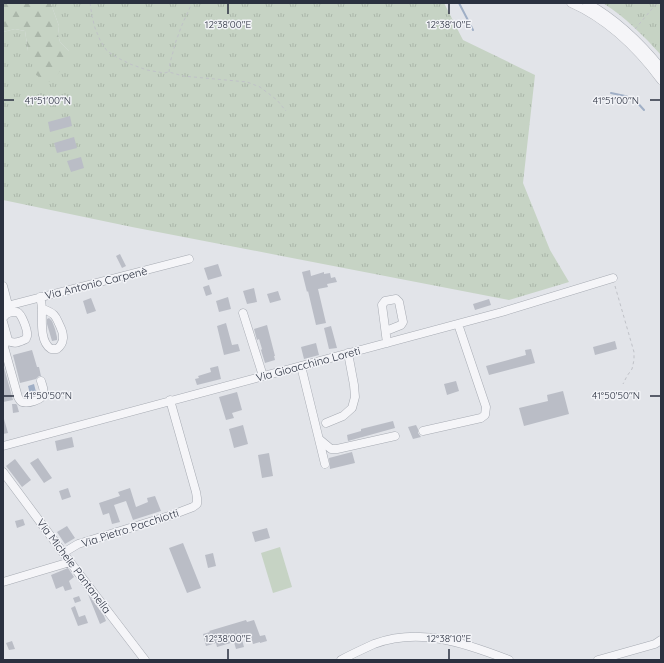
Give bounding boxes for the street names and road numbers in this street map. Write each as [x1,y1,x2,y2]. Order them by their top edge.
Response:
street label: Via Antonio Carpenè [43,264,149,302]
street label: Via Gioacchino Loreti [254,343,362,385]
street label: Via Pietro Pacchiotti [80,506,180,550]
street label: Via Michele Pantanella [34,516,114,616]

